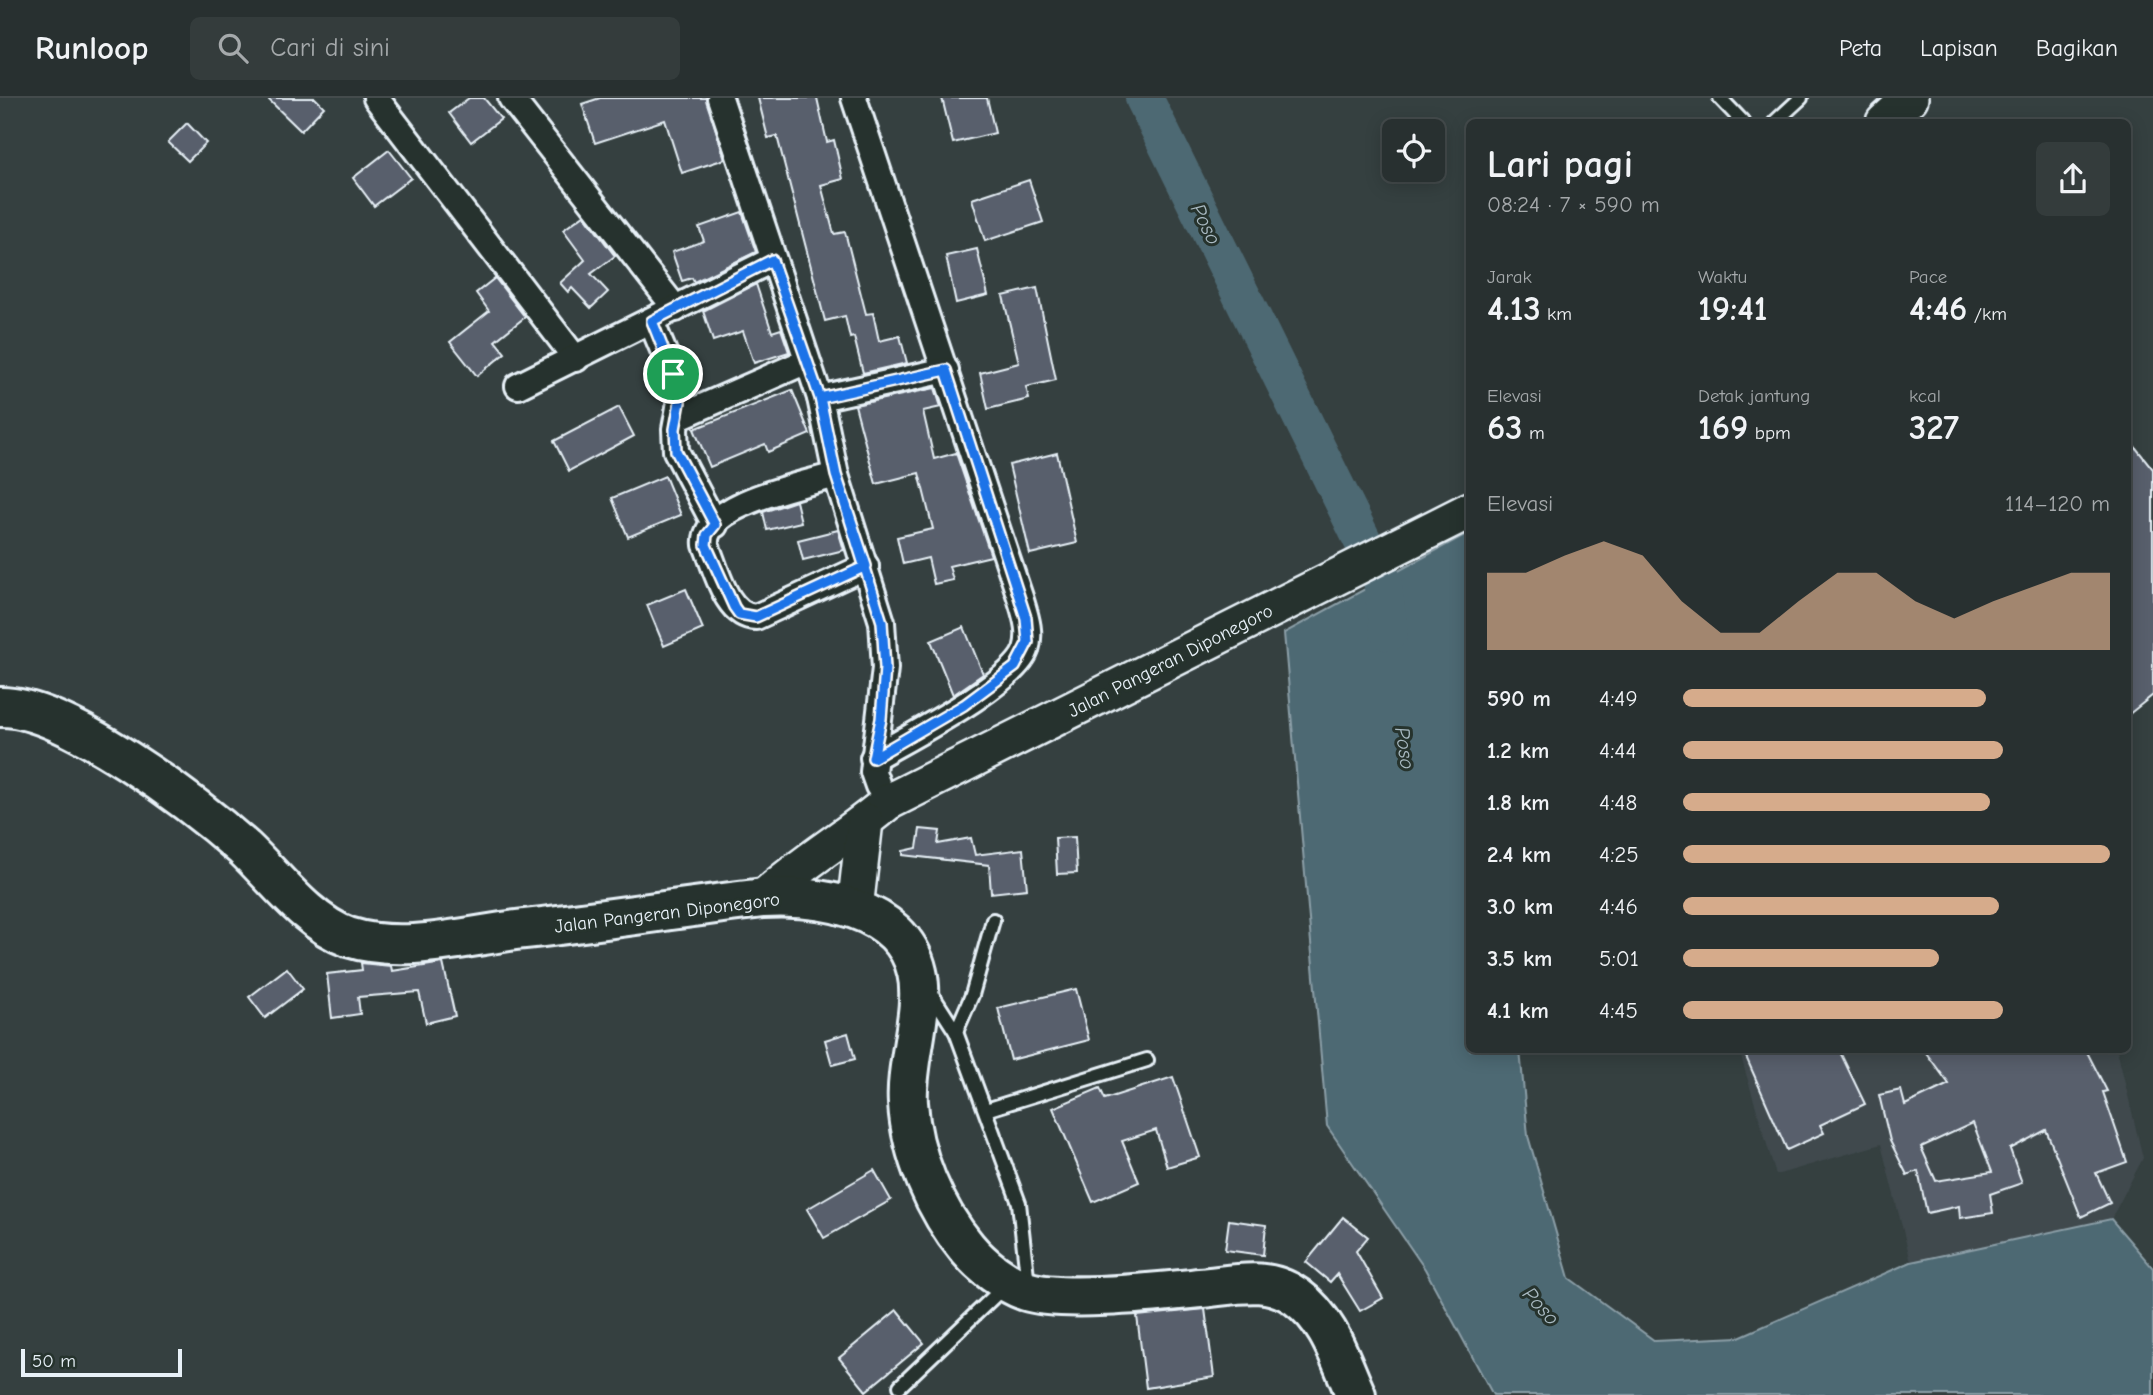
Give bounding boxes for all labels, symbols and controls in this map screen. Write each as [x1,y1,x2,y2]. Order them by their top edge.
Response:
search box [190,17,680,80]
text: Runloop [35,29,148,67]
icon: search [214,29,252,67]
text: Cari di sini [270,33,390,63]
text: Peta [1839,34,1882,62]
text: Lapisan [1920,34,1998,62]
text: Bagikan [2036,34,2118,62]
map controls [1382,119,1445,182]
button: locate [1382,119,1445,182]
button: share [2036,142,2110,216]
text: Lari pagi [1487,143,1633,187]
text: 08:24 · 7 × 590 m [1487,191,1660,218]
water label: Poso [1186,200,1226,248]
text: Jarak [1487,266,1532,288]
text: Waktu [1698,266,1747,288]
text: Pace [1909,266,1947,288]
text: 4.13 [1487,288,1541,329]
text: 19:41 [1698,288,1767,329]
text: 4:46 [1909,288,1967,329]
text: km [1541,303,1572,325]
text: /km [1967,303,2007,325]
pin [643,344,703,404]
icon: arrive [654,355,692,393]
text: Elevasi [1487,385,1542,407]
text: Detak jantung [1698,385,1810,407]
text: kcal [1909,385,1941,407]
text: 63 [1487,407,1523,448]
text: 169 [1698,407,1748,448]
text: 327 [1909,407,1959,448]
text: m [1523,422,1545,444]
text: bpm [1748,422,1791,444]
text: Elevasi [1487,490,1553,517]
text: 114–120 m [2005,490,2110,517]
street label: Jalan Pangeran Diponegoro [1064,600,1276,722]
text: 590 m [1487,685,1551,712]
text: 4:49 [1599,685,1638,712]
water label: Poso [1390,725,1420,771]
text: 1.2 km [1487,737,1549,764]
text: 4:44 [1599,737,1637,764]
text: 1.8 km [1487,789,1550,816]
text: 4:48 [1599,789,1637,816]
text: 2.4 km [1487,841,1551,868]
text: 4:25 [1599,841,1639,868]
street label: Jalan Pangeran Diponegoro [553,888,781,938]
text: 3.0 km [1487,893,1553,920]
text: 4:46 [1599,893,1638,920]
text: 3.5 km [1487,945,1552,972]
text: 5:01 [1599,945,1639,972]
text: 4.1 km [1487,997,1549,1024]
text: 4:45 [1599,997,1638,1024]
water label: Poso [1518,1282,1564,1330]
scale bar [21,1346,182,1378]
text: 50 m [32,1350,76,1372]

